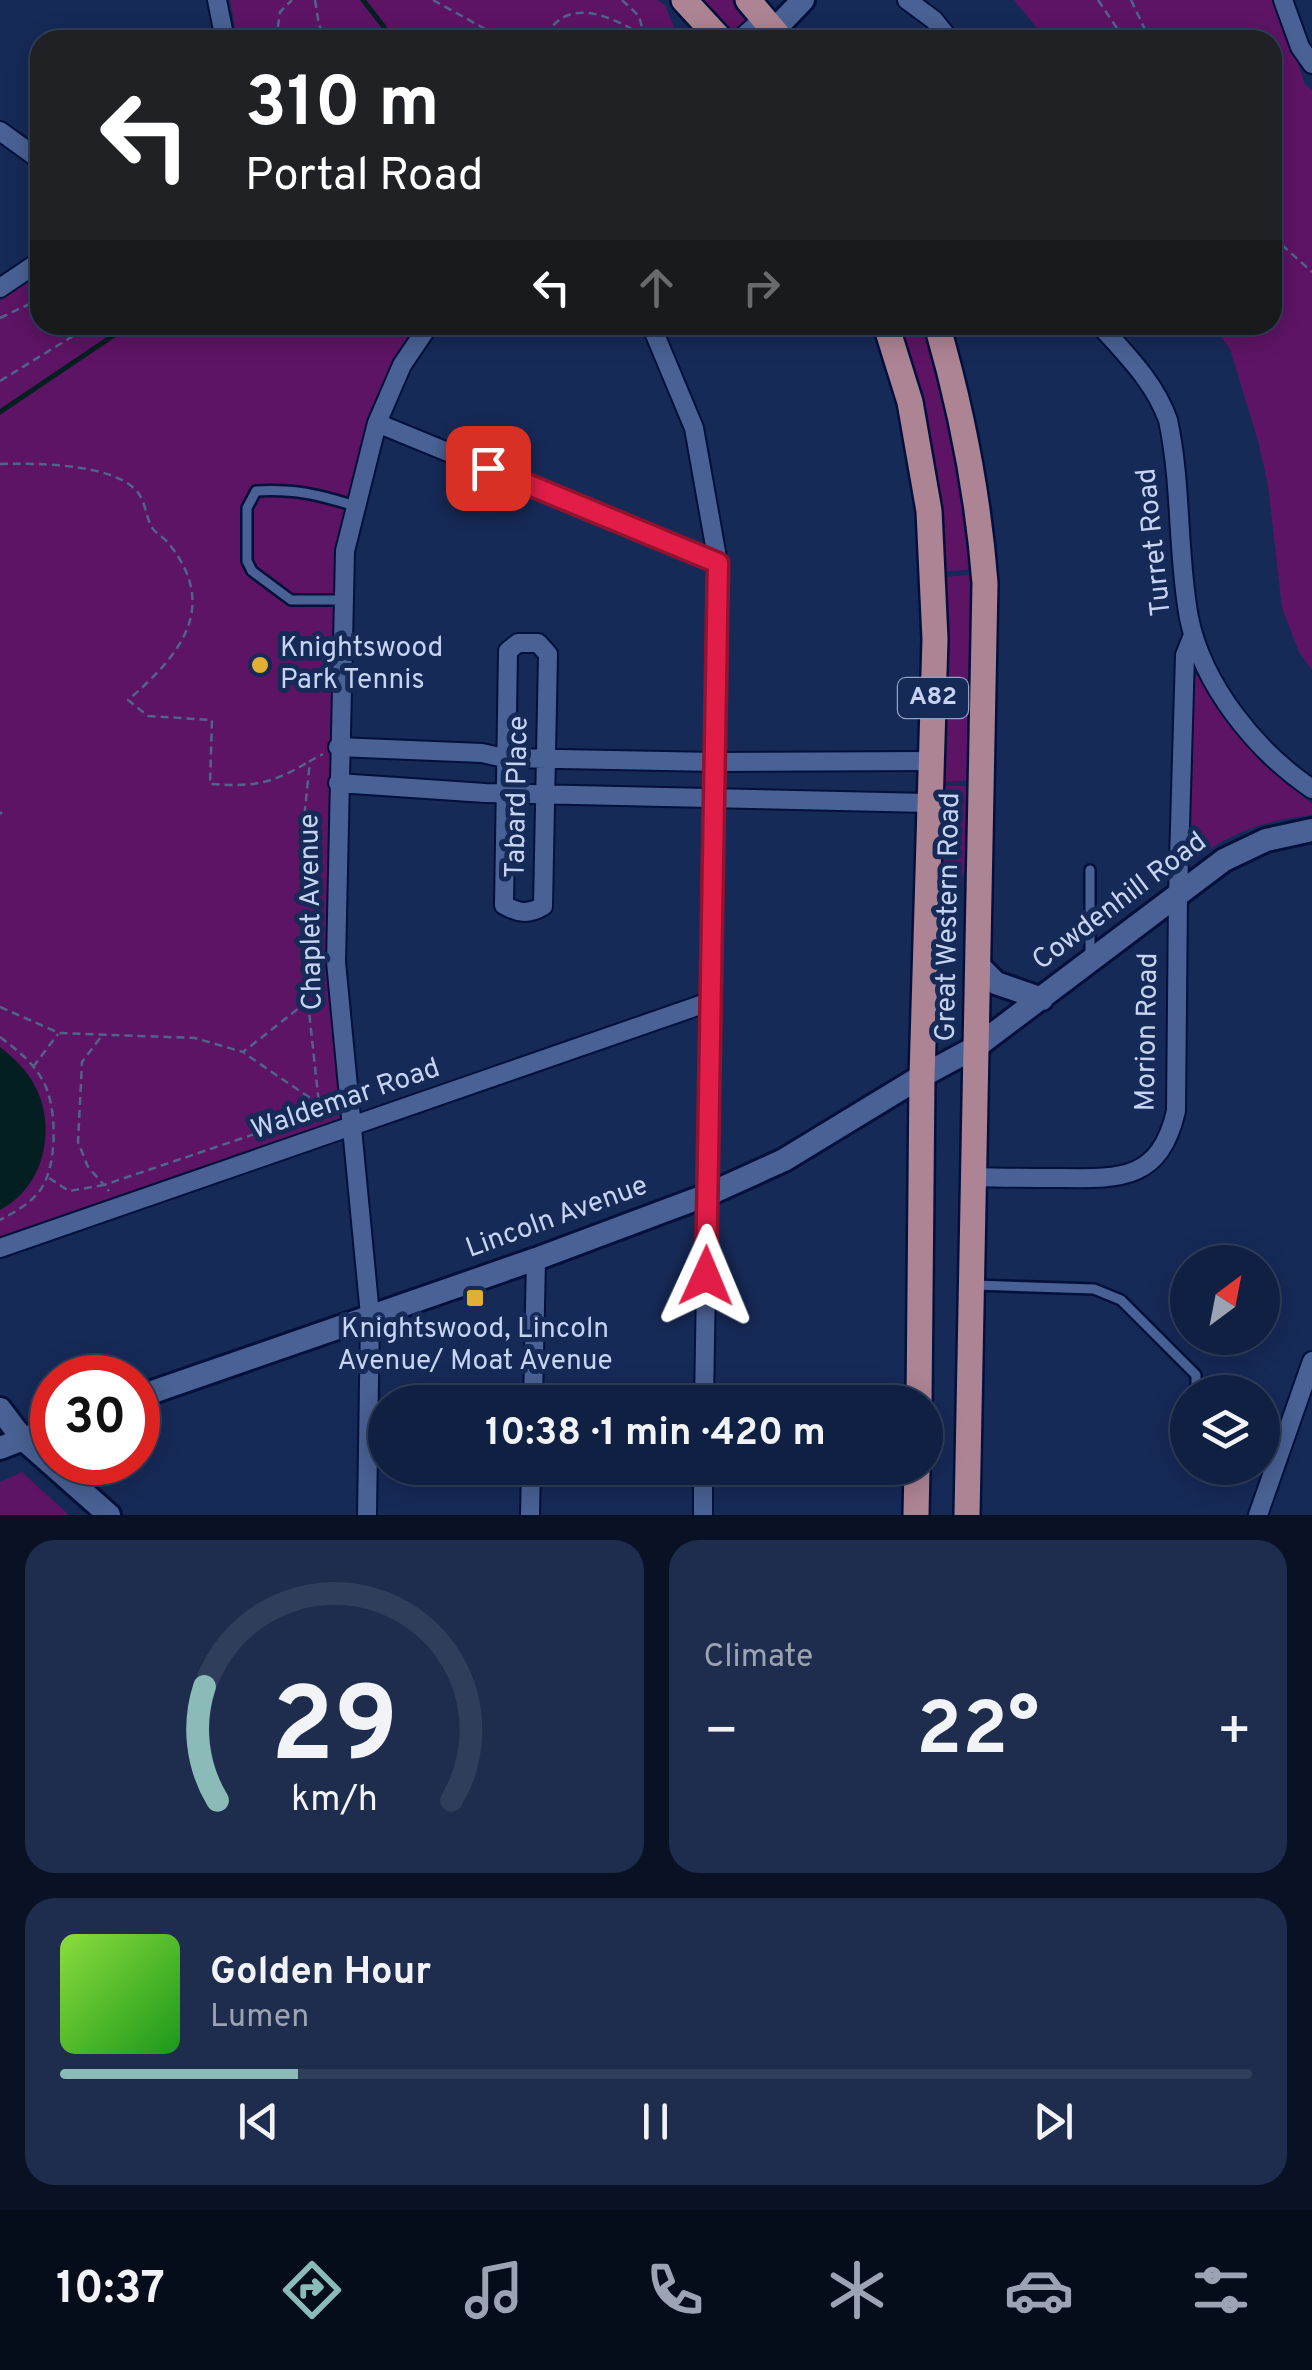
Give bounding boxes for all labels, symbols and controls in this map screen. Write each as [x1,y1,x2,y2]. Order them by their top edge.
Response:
text: 310 m [245,62,440,151]
icon: left [80,70,210,200]
text: Portal Road [245,149,483,206]
icon: left [524,260,579,315]
icon: ahead [629,260,684,315]
icon: right [734,260,789,315]
pin [446,426,531,511]
icon: arrive [461,441,516,496]
street label: Turret Road [1129,466,1181,618]
place label: Knightswood Park Tennis [280,631,443,699]
marker: Knightswood Park Tennis [249,654,271,676]
road number: A82 [898,678,968,718]
street label: Tabard Place [499,716,537,878]
street label: Great Western Road [929,792,969,1042]
street label: Chaplet Avenue [292,813,332,1011]
street label: Cowdenhill Road [1026,825,1214,979]
street label: Morion Road [1129,952,1167,1112]
street label: Waldemar Road [247,1051,445,1149]
street label: Lincoln Avenue [461,1168,653,1268]
position arrow [654,1224,758,1328]
north arrow [1170,1245,1280,1355]
map controls [1170,1245,1280,1485]
marker: Knightswood, Lincoln Avenue/ Moat Avenue [464,1287,486,1309]
place label: Knightswood, Lincoln Avenue/ Moat Avenue [337,1312,613,1380]
speed limit sign: 30 [30,1355,160,1485]
button: layers [1170,1375,1280,1485]
text: 10:38 · 1 min · 420 m [485,1410,826,1459]
text: Climate [704,1638,813,1678]
text: 29 [270,1666,398,1798]
text: 22° [916,1686,1039,1781]
text: − [704,1699,739,1769]
text: + [1217,1699,1252,1769]
text: km/h [291,1778,378,1824]
text: Golden Hour [210,1949,431,1998]
text: Lumen [210,1998,309,2038]
icon: previous [231,2094,286,2149]
icon: pause [628,2094,683,2149]
icon: next [1026,2094,1081,2149]
icon: directions [277,2255,347,2325]
icon: music [459,2255,529,2325]
icon: phone [640,2255,710,2325]
icon: climate [822,2255,892,2325]
icon: car [1004,2255,1074,2325]
icon: filters [1186,2255,1256,2325]
text: 10:37 [56,2262,165,2319]

